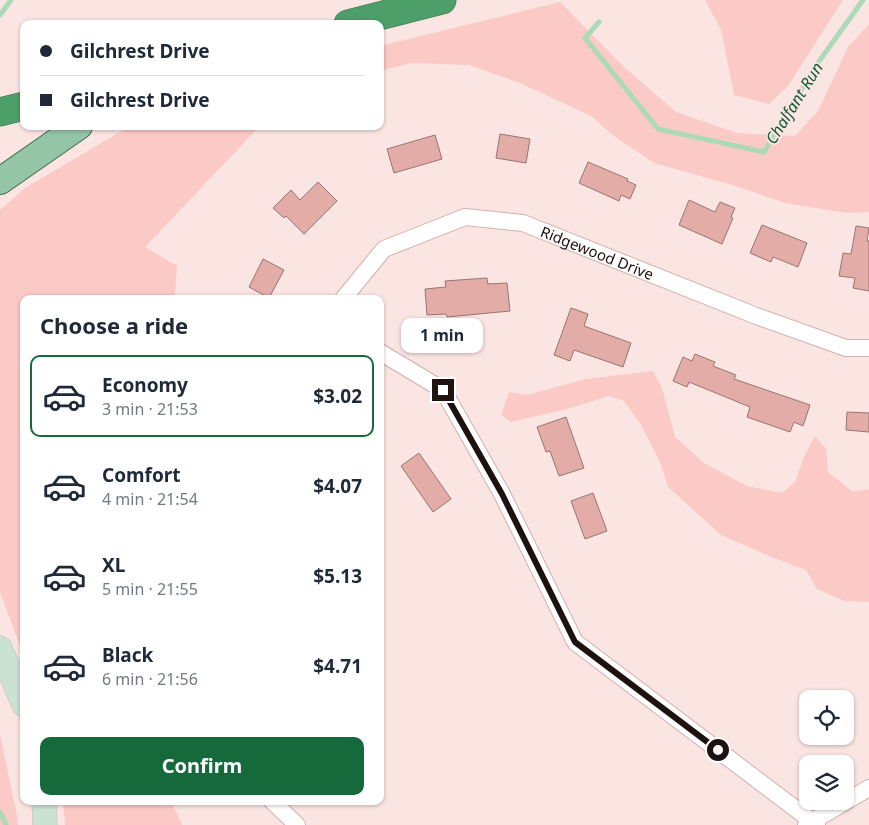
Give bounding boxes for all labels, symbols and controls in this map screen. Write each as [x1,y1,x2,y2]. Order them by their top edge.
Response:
text: Gilchrest Drive [70,38,210,64]
water label: Chalfant Run [760,58,828,148]
text: Gilchrest Drive [70,87,210,113]
street label: Ridgewood Drive [538,221,657,284]
text: Choose a ride [40,310,188,340]
callout: 1 min [402,318,484,352]
text: 1 min [420,324,464,346]
text: Economy [102,372,188,398]
icon: car [42,374,87,419]
route end [432,379,454,401]
text: $3.02 [313,383,362,409]
text: 3 min · 21:53 [102,398,198,420]
text: Comfort [102,462,181,488]
icon: car [42,464,87,509]
text: $4.07 [313,473,362,499]
text: 4 min · 21:54 [102,488,198,510]
text: XL [102,552,125,578]
icon: car [42,554,87,599]
text: $5.13 [313,563,362,589]
text: 5 min · 21:55 [102,578,198,600]
text: Black [102,642,153,668]
icon: car [42,644,87,689]
text: $4.71 [313,653,362,679]
text: 6 min · 21:56 [102,668,198,690]
map controls [799,690,854,810]
button: locate [799,690,854,745]
button: Confirm [40,737,364,795]
route start [707,739,729,761]
button: layers [799,755,854,810]

